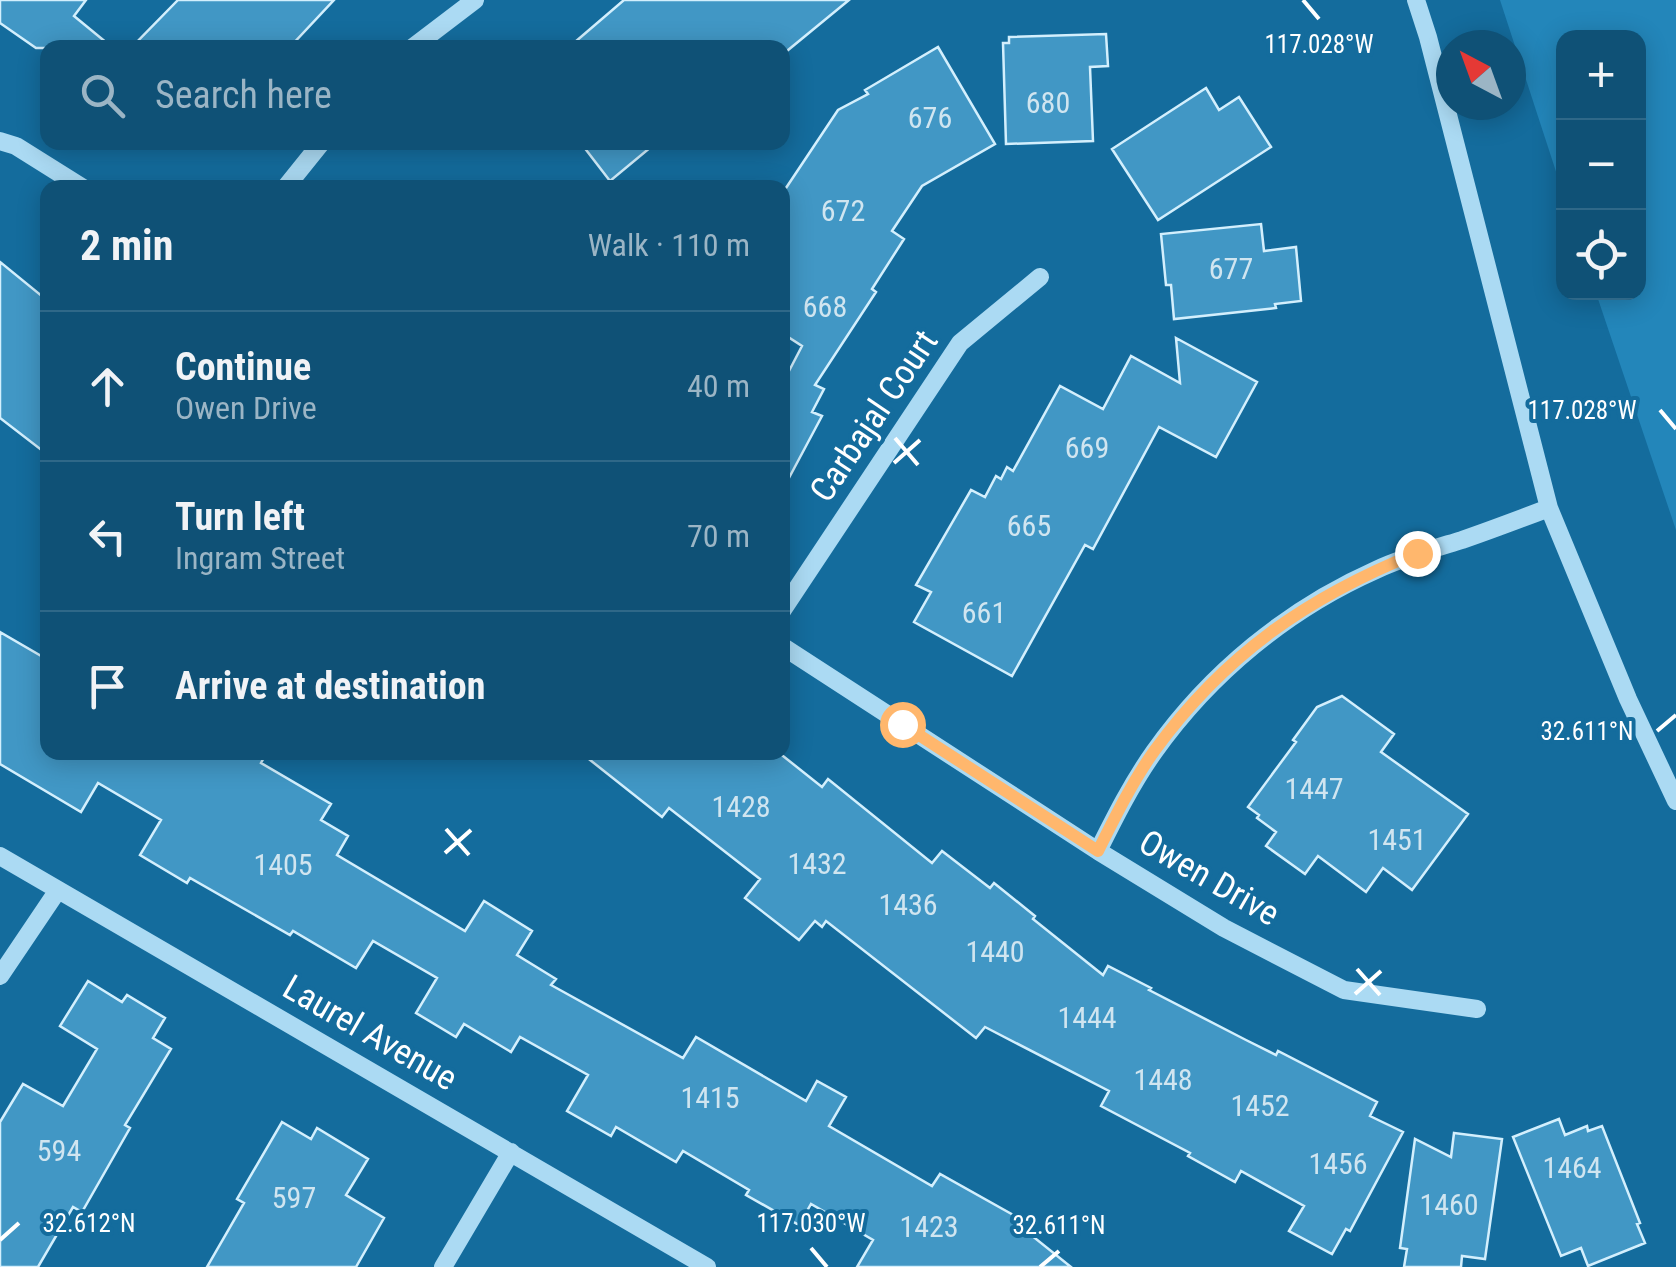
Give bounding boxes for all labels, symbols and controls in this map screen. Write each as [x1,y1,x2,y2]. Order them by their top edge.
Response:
text: 117.028°W [1264,30,1374,59]
north arrow [1436,30,1526,120]
map controls [1556,30,1646,300]
button: + [1556,30,1646,120]
search box [40,40,790,150]
icon: search [75,68,130,123]
text: Search here [155,73,332,117]
house number: 680 [1026,85,1070,120]
house number: 676 [908,100,952,135]
button: − [1556,120,1646,210]
house number: 672 [821,193,865,228]
button: locate [1556,210,1646,300]
text: 2 min [80,221,173,270]
text: Walk · 110 m [588,226,750,264]
house number: 677 [1209,251,1253,286]
house number: 668 [803,289,847,324]
street label: Carbajal Court [802,322,946,510]
text: Continue [175,345,311,389]
icon: ahead [80,359,135,414]
text: 40 m [687,367,750,405]
text: Owen Drive [175,389,317,427]
text: 117.028°W [1527,396,1637,425]
house number: 669 [1065,430,1109,465]
text: Turn left [175,495,305,539]
house number: 665 [1007,508,1051,543]
icon: left [80,509,135,564]
text: 70 m [687,517,750,555]
route end [1395,531,1441,577]
text: Ingram Street [175,539,345,577]
house number: 661 [962,595,1006,630]
icon: arrive [80,659,135,714]
text: Arrive at destination [175,664,485,708]
route start [880,702,926,748]
text: 32.611°N [1540,717,1634,746]
house number: 1447 [1284,771,1344,806]
house number: 1428 [711,789,771,824]
street label: Owen Drive [1132,821,1286,935]
house number: 1451 [1367,822,1427,857]
house number: 1432 [787,846,847,881]
house number: 1405 [253,847,313,882]
house number: 1436 [878,887,938,922]
house number: 1440 [965,934,1025,969]
street label: Laurel Avenue [276,967,464,1099]
house number: 1444 [1057,1000,1117,1035]
house number: 1448 [1133,1062,1193,1097]
house number: 1415 [680,1080,740,1115]
house number: 1452 [1230,1088,1290,1123]
house number: 594 [37,1133,81,1168]
house number: 1456 [1308,1146,1368,1181]
house number: 1464 [1542,1150,1602,1185]
house number: 597 [272,1180,316,1215]
house number: 1460 [1419,1187,1479,1222]
text: 32.612°N [42,1209,136,1238]
text: 117.030°W [756,1209,866,1238]
house number: 1423 [899,1209,959,1244]
text: 32.611°N [1012,1211,1106,1240]

